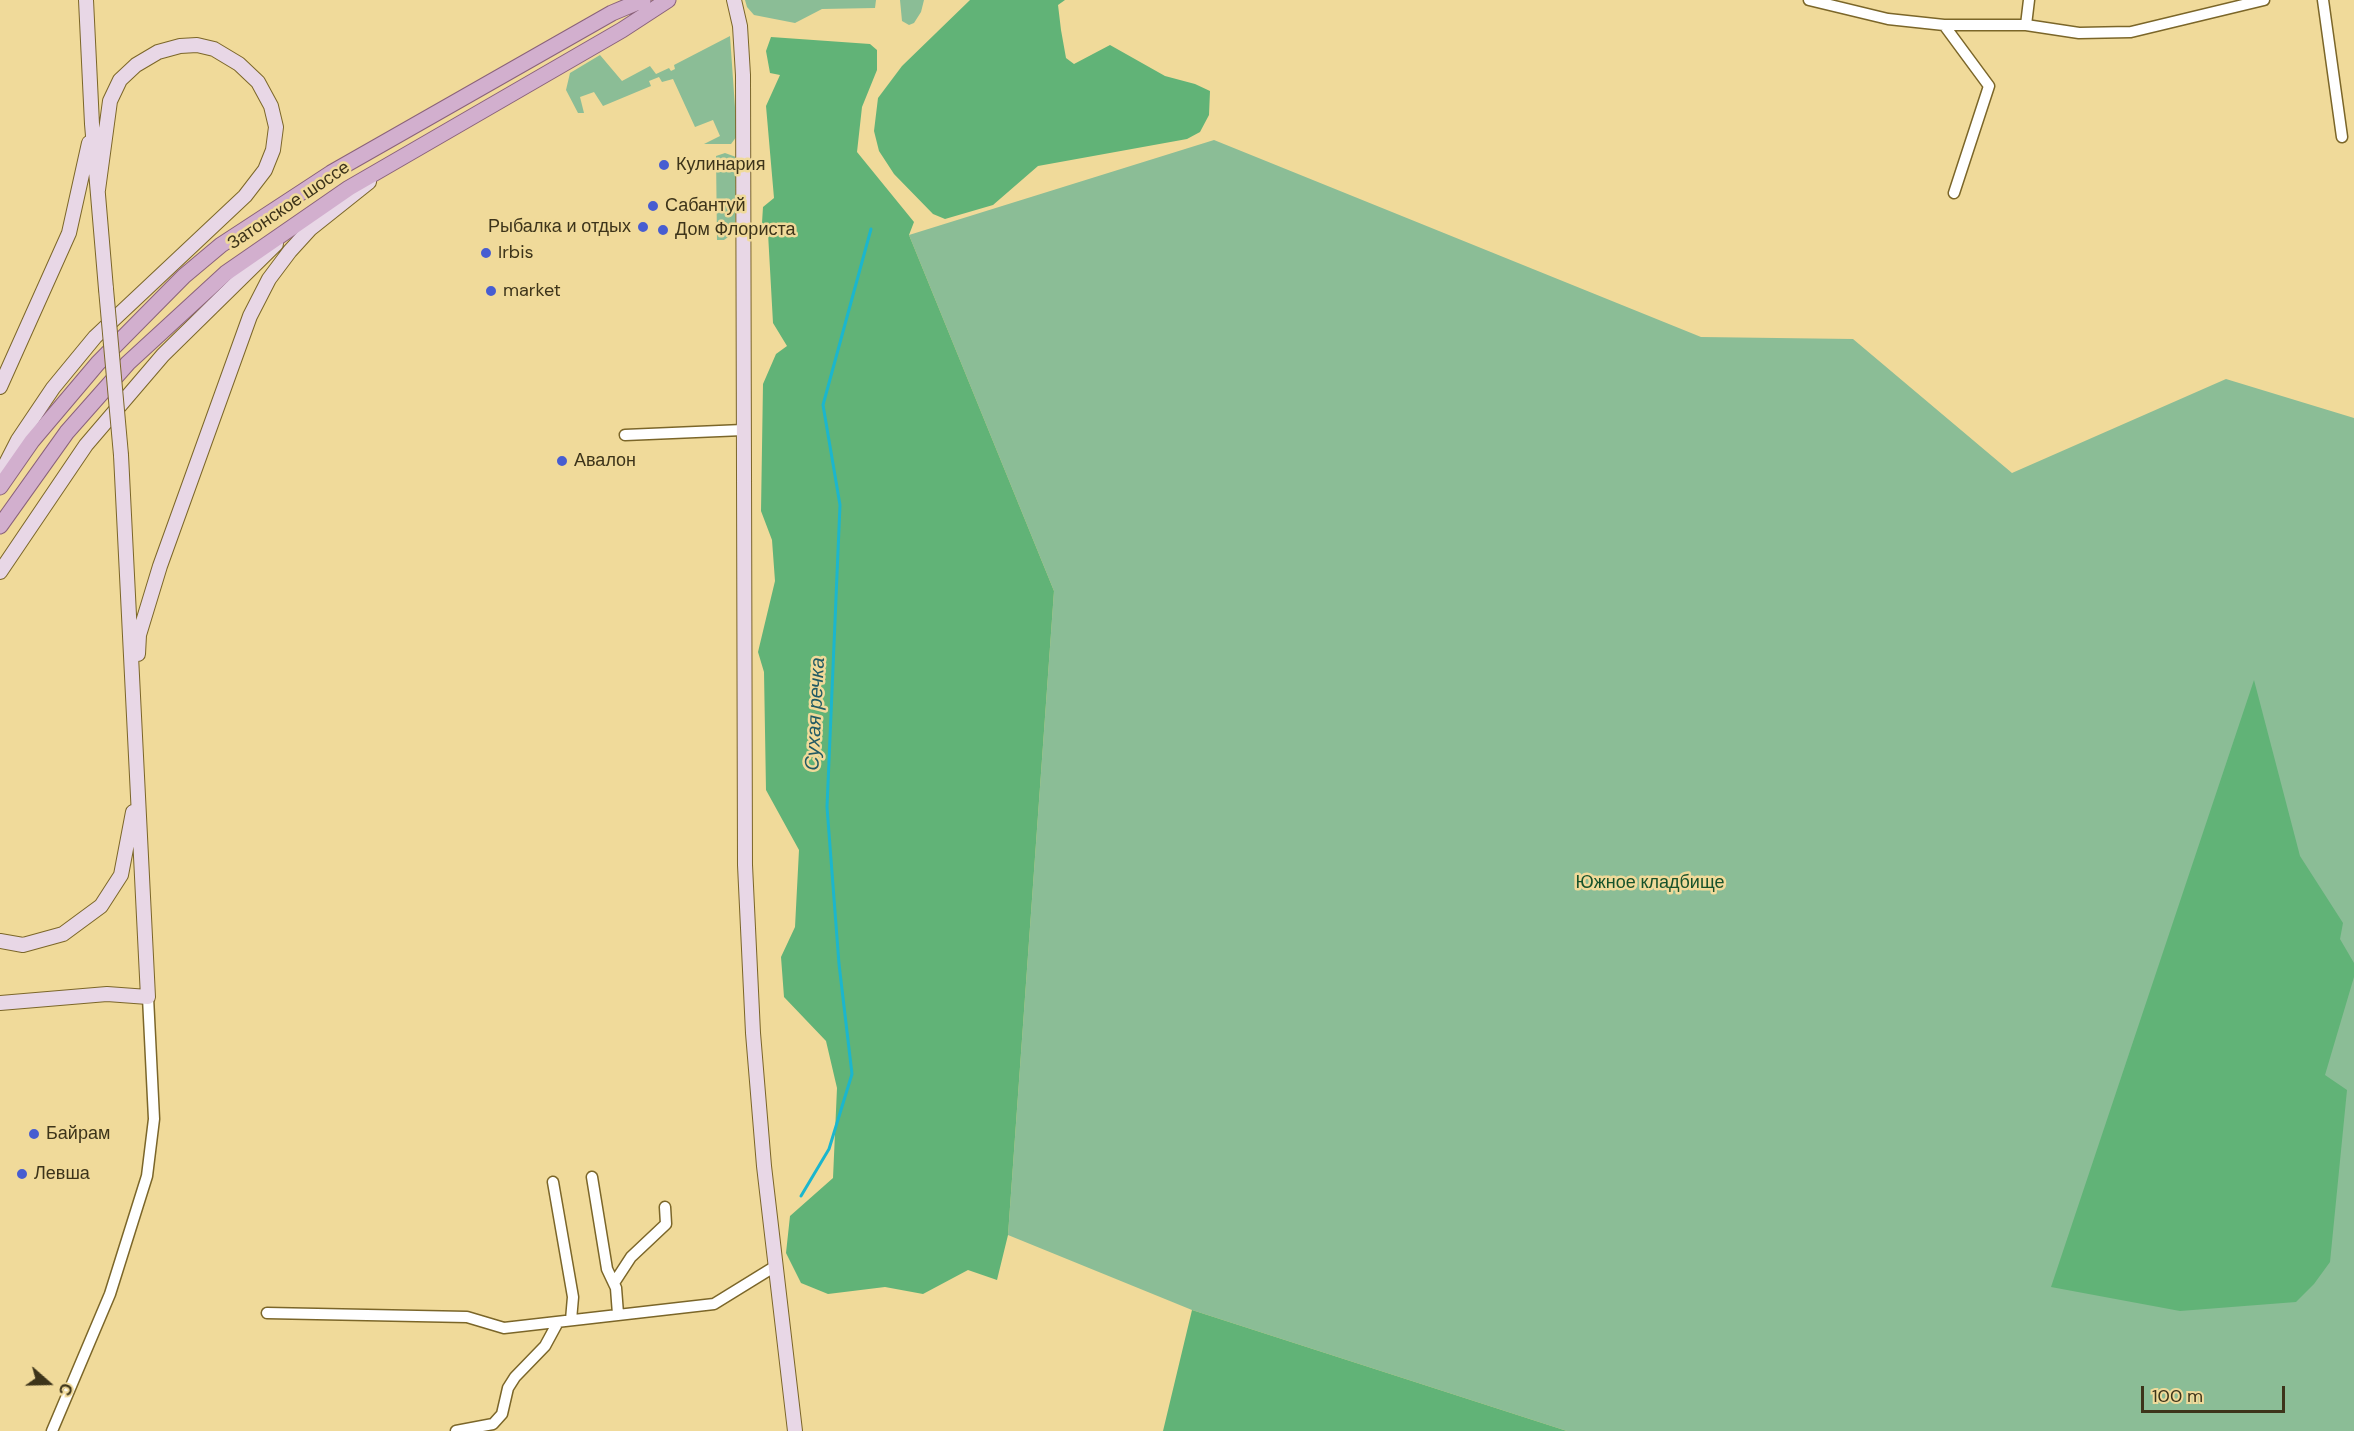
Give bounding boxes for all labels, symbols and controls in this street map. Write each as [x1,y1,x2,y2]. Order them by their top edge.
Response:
place label: Кулинария [676,154,765,176]
street label: Затонское шоссе [224,157,354,255]
marker: Кулинария [657,158,671,172]
place label: Сабантуй [665,195,746,217]
marker: Сабантуй [646,199,660,213]
place label: Рыбалка и отдых [488,216,631,238]
place label: Дом Флориста [675,219,795,241]
marker: Рыбалка и отдых [636,220,650,234]
marker: Дом Флориста [656,223,670,237]
place label: Irbis [498,242,533,264]
marker: Irbis [479,246,493,260]
place label: market [503,280,561,302]
marker: market [484,284,498,298]
place label: Авалон [574,450,636,472]
marker: Авалон [555,454,569,468]
water label: Сухая речка [801,657,831,771]
park label: Южное кладбище [1575,872,1725,894]
place label: Байрам [46,1123,110,1145]
marker: Байрам [27,1127,41,1141]
place label: Левша [34,1163,90,1185]
marker: Левша [15,1167,29,1181]
north arrow [18,1353,78,1413]
scale bar [2144,1374,2288,1412]
text: С [54,1380,77,1398]
text: 100 m [2152,1384,2203,1408]

